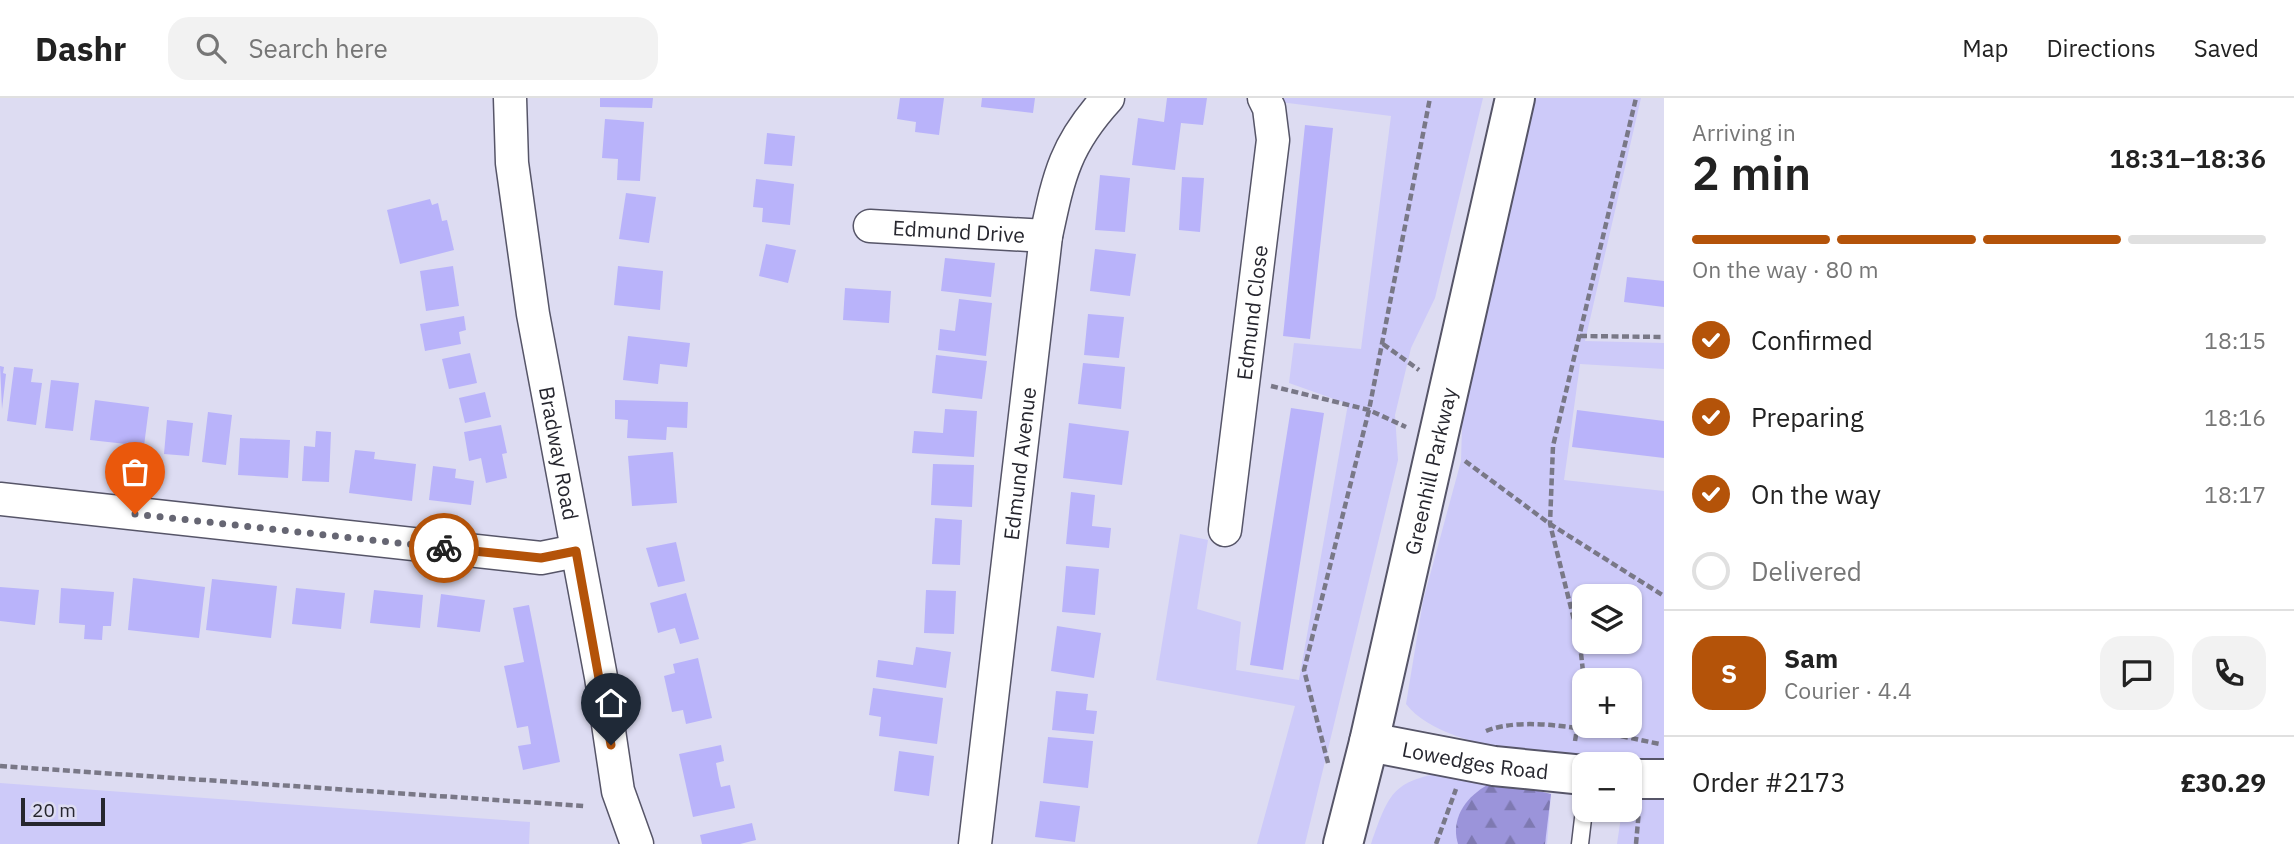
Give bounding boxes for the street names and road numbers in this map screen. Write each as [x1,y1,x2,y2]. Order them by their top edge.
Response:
street label: Edmund Drive [892,213,1026,249]
street label: Edmund Close [1230,243,1274,382]
street label: Bradway Road [533,384,585,522]
street label: Greenhill Parkway [1398,384,1463,558]
street label: Edmund Avenue [997,386,1042,542]
street label: Lowedges Road [1400,735,1550,785]

